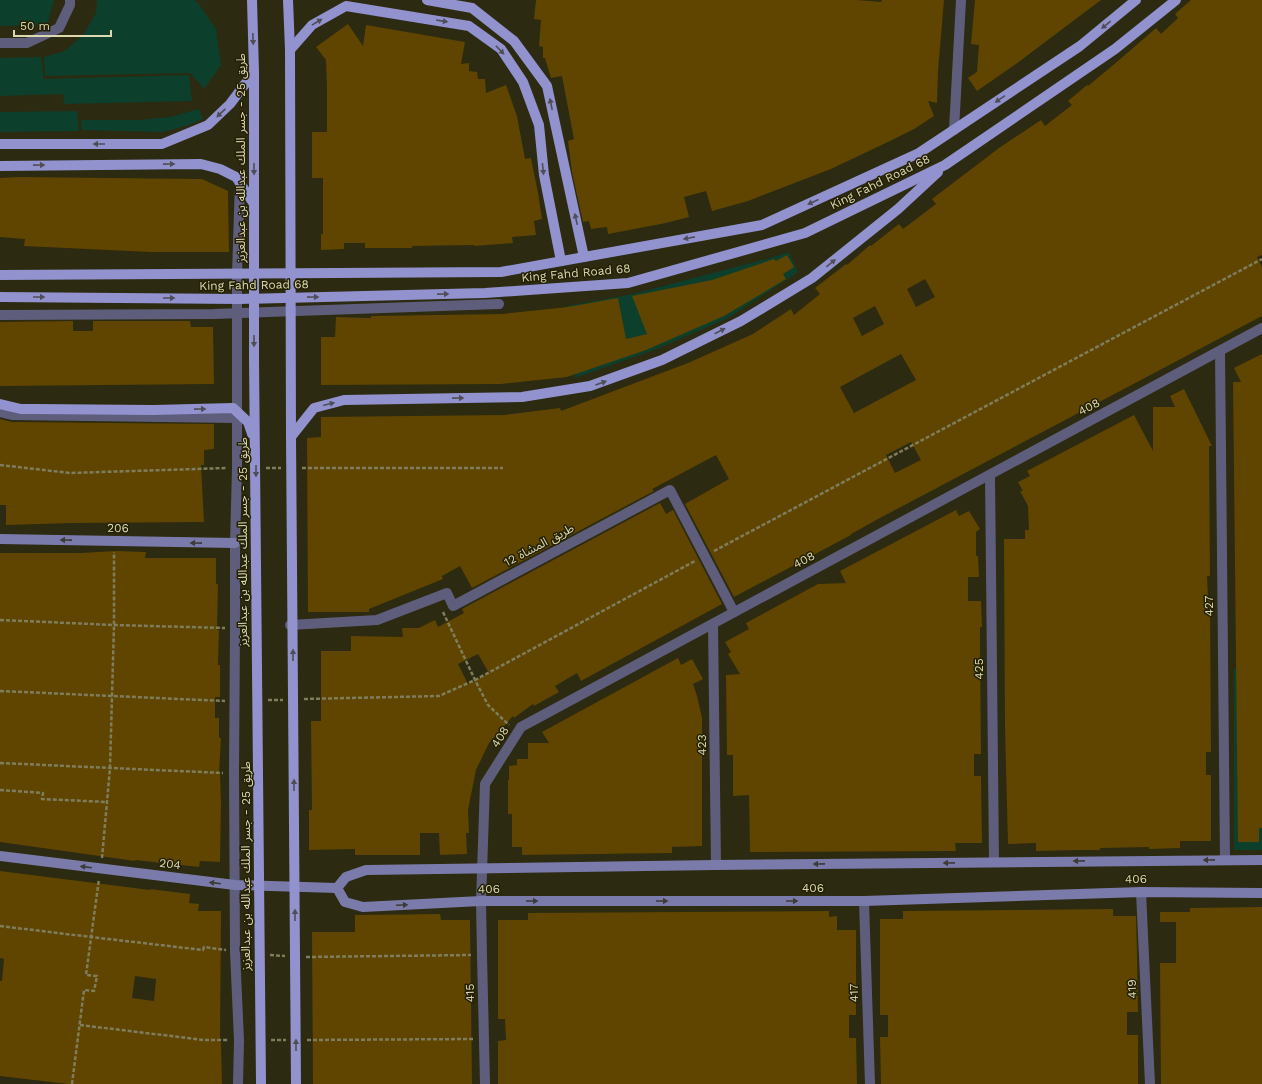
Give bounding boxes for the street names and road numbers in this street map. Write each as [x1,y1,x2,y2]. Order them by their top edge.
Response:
street label: طريق 25 - جسر الملك عبدالله بن عبدالعزيز [234,53,249,264]
street label: King Fahd Road 68 [828,152,932,212]
street label: King Fahd Road 68 [521,261,631,285]
street label: King Fahd Road 68 [199,277,309,293]
street label: 408 [1076,396,1102,418]
street label: طريق 25 - جسر الملك عبدالله بن عبدالعزيز [236,437,251,648]
street label: 206 [107,521,129,535]
street label: طريق المشاة 12 [502,521,577,570]
street label: 408 [791,549,817,571]
street label: 427 [1202,595,1216,617]
street label: 425 [972,658,986,680]
street label: 408 [488,724,512,750]
street label: 423 [695,734,709,756]
street label: طريق 25 - جسر الملك عبدالله بن عبدالعزيز [239,761,254,972]
street label: 204 [158,856,182,872]
street label: 406 [1125,872,1147,886]
street label: 406 [802,881,824,895]
street label: 406 [478,882,500,896]
street label: 419 [1125,979,1139,999]
street label: 415 [463,983,477,1003]
street label: 417 [847,983,861,1003]

